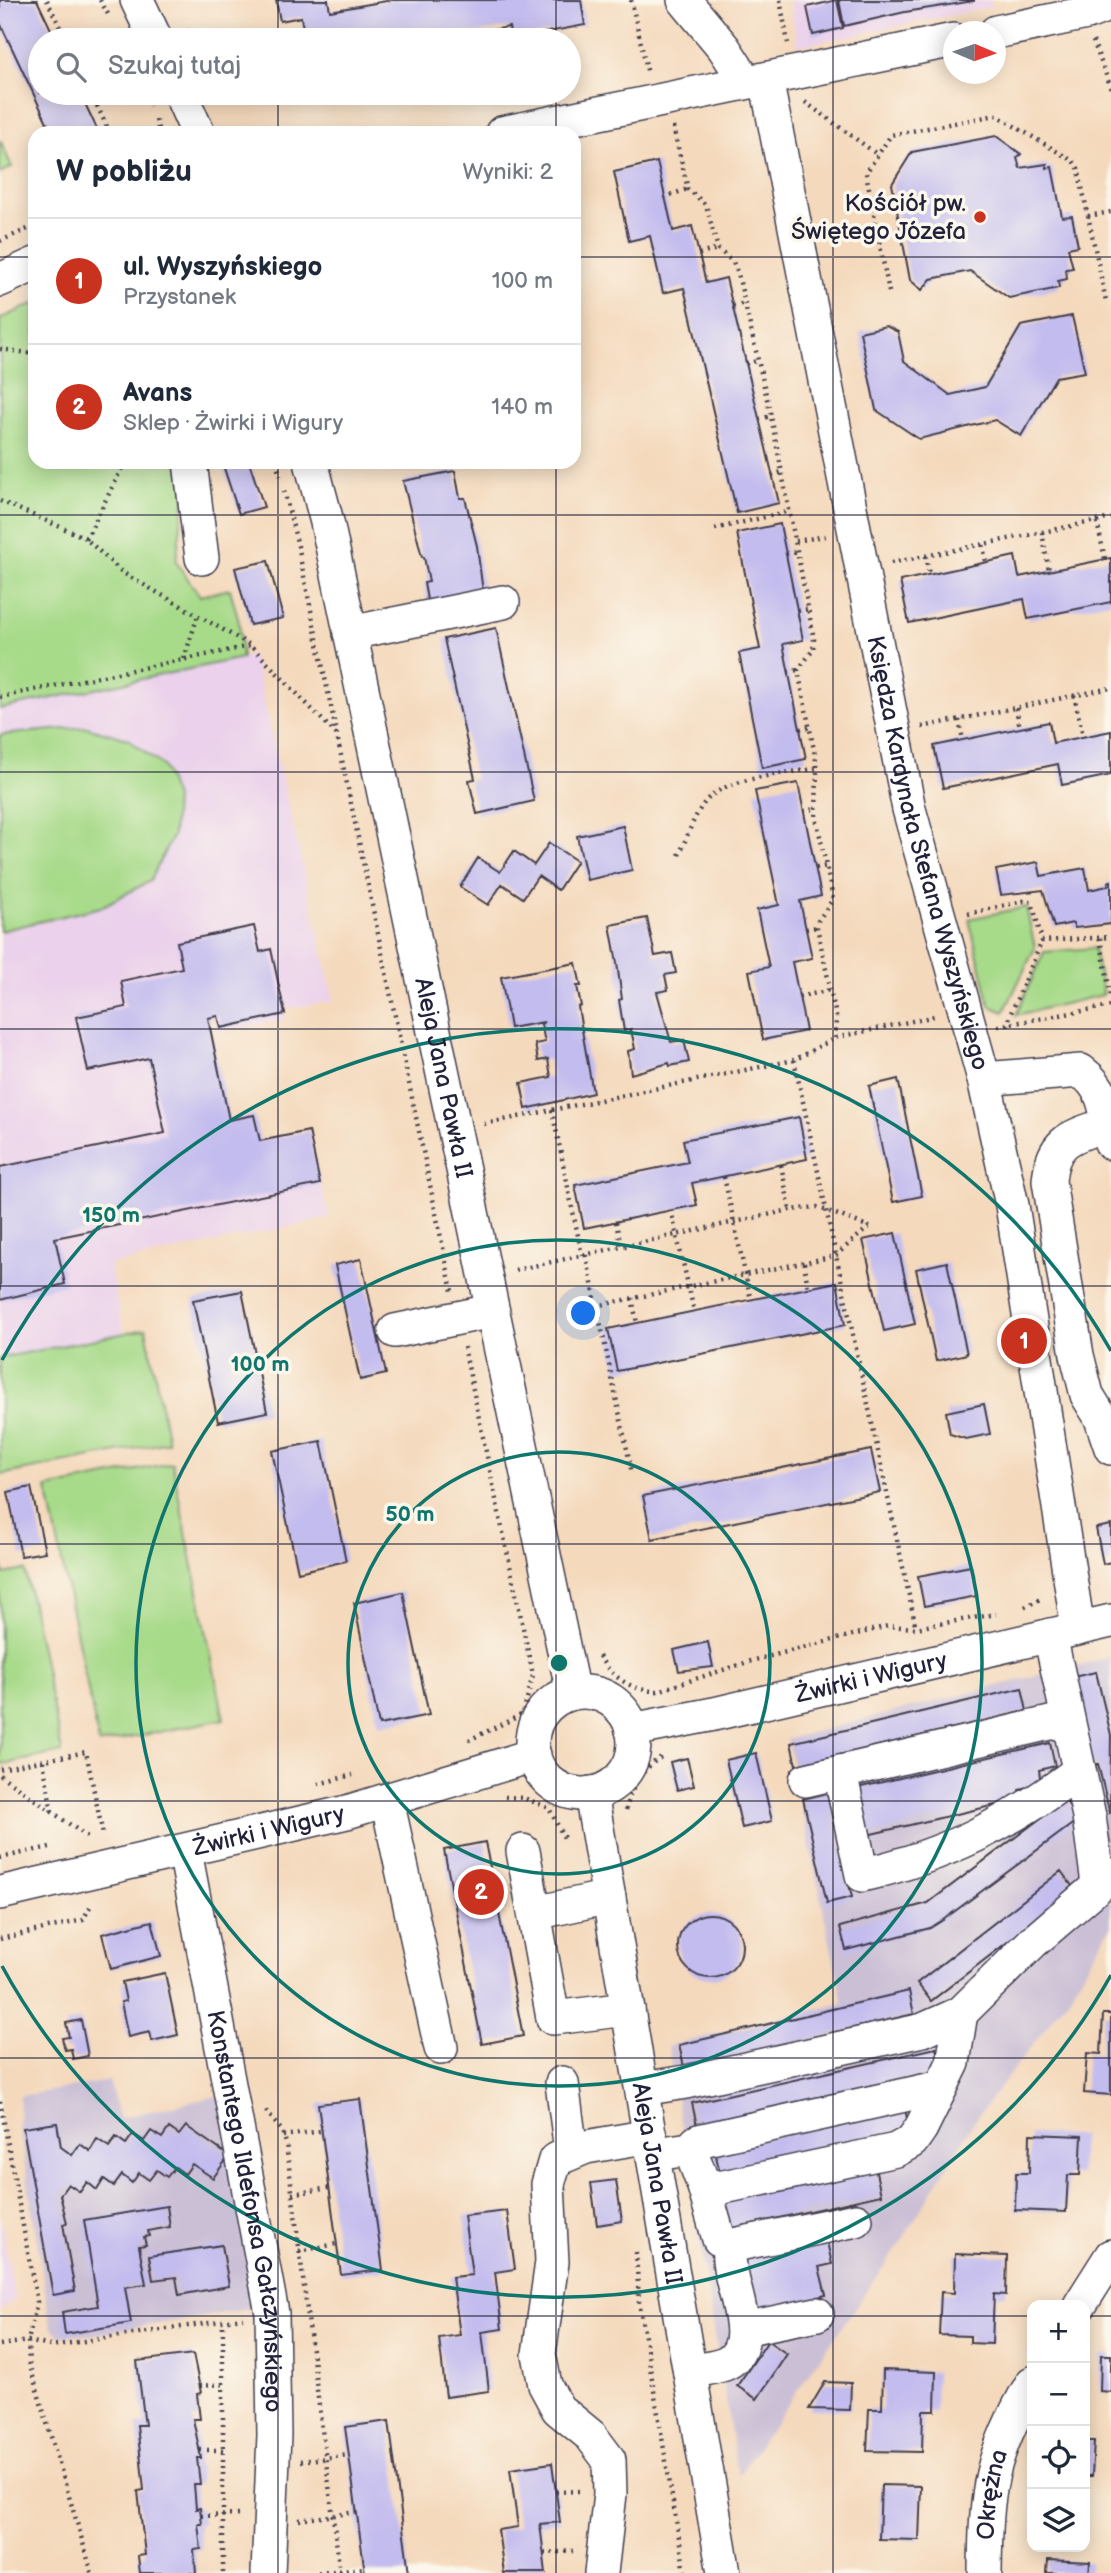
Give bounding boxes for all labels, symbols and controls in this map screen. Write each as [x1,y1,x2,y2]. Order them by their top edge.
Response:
north arrow [943,21,1006,84]
search box [28,28,581,105]
icon: search [52,48,90,86]
text: Szukaj tutaj [108,51,241,82]
text: W pobliżu [56,154,192,190]
text: Wyniki: 2 [462,158,553,186]
place label: Kościół pw. Świętego Józefa [791,189,966,246]
marker: Kościół pw. Świętego Józefa [972,209,988,225]
text: ul. Wyszyńskiego [123,252,322,283]
text: 1 [74,267,84,295]
text: 100 m [492,267,553,295]
text: Przystanek [123,283,236,311]
text: Avans [123,378,192,409]
text: 2 [72,393,86,421]
text: 140 m [491,393,553,421]
text: Sklep · Żwirki i Wigury [123,409,343,437]
street label: Księdza Kardynała Stefana Wyszyńskiego [860,633,995,1074]
street label: Aleja Jana Pawła II [408,975,478,1181]
text: 150 m [82,1203,140,1228]
your location [566,1296,600,1330]
pin: 1 [1001,1315,1047,1367]
text: 100 m [231,1352,289,1377]
text: 50 m [386,1502,434,1527]
street label: Żwirki i Wigury [792,1646,950,1710]
centre of rings [547,1651,571,1675]
street label: Żwirki i Wigury [189,1799,348,1863]
pin: 2 [458,1866,504,1918]
street label: Konstantego Ildefonsa Gałczyńskiego [200,2008,288,2413]
street label: Aleja Jana Pawła II [626,2080,689,2286]
map controls [1027,2300,1090,2552]
button: + [1027,2300,1090,2363]
button: − [1027,2363,1090,2426]
button: locate [1027,2426,1090,2489]
street label: Okrężna [972,2446,1014,2540]
button: layers [1027,2489,1090,2552]

